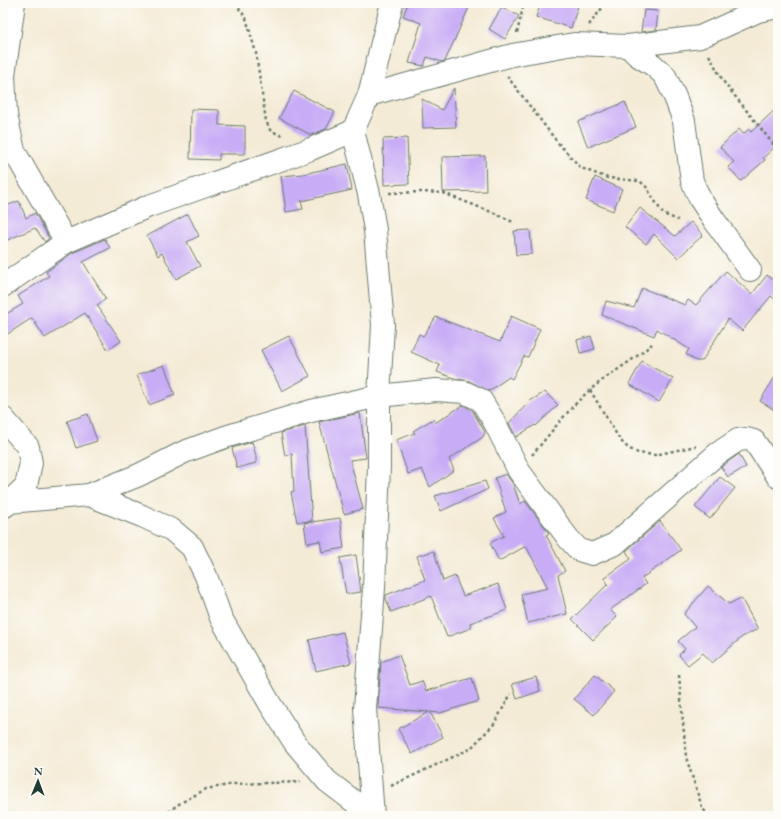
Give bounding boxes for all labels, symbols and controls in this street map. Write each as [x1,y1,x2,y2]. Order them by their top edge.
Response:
north arrow [18,761,58,801]
text: N [34,764,43,778]

